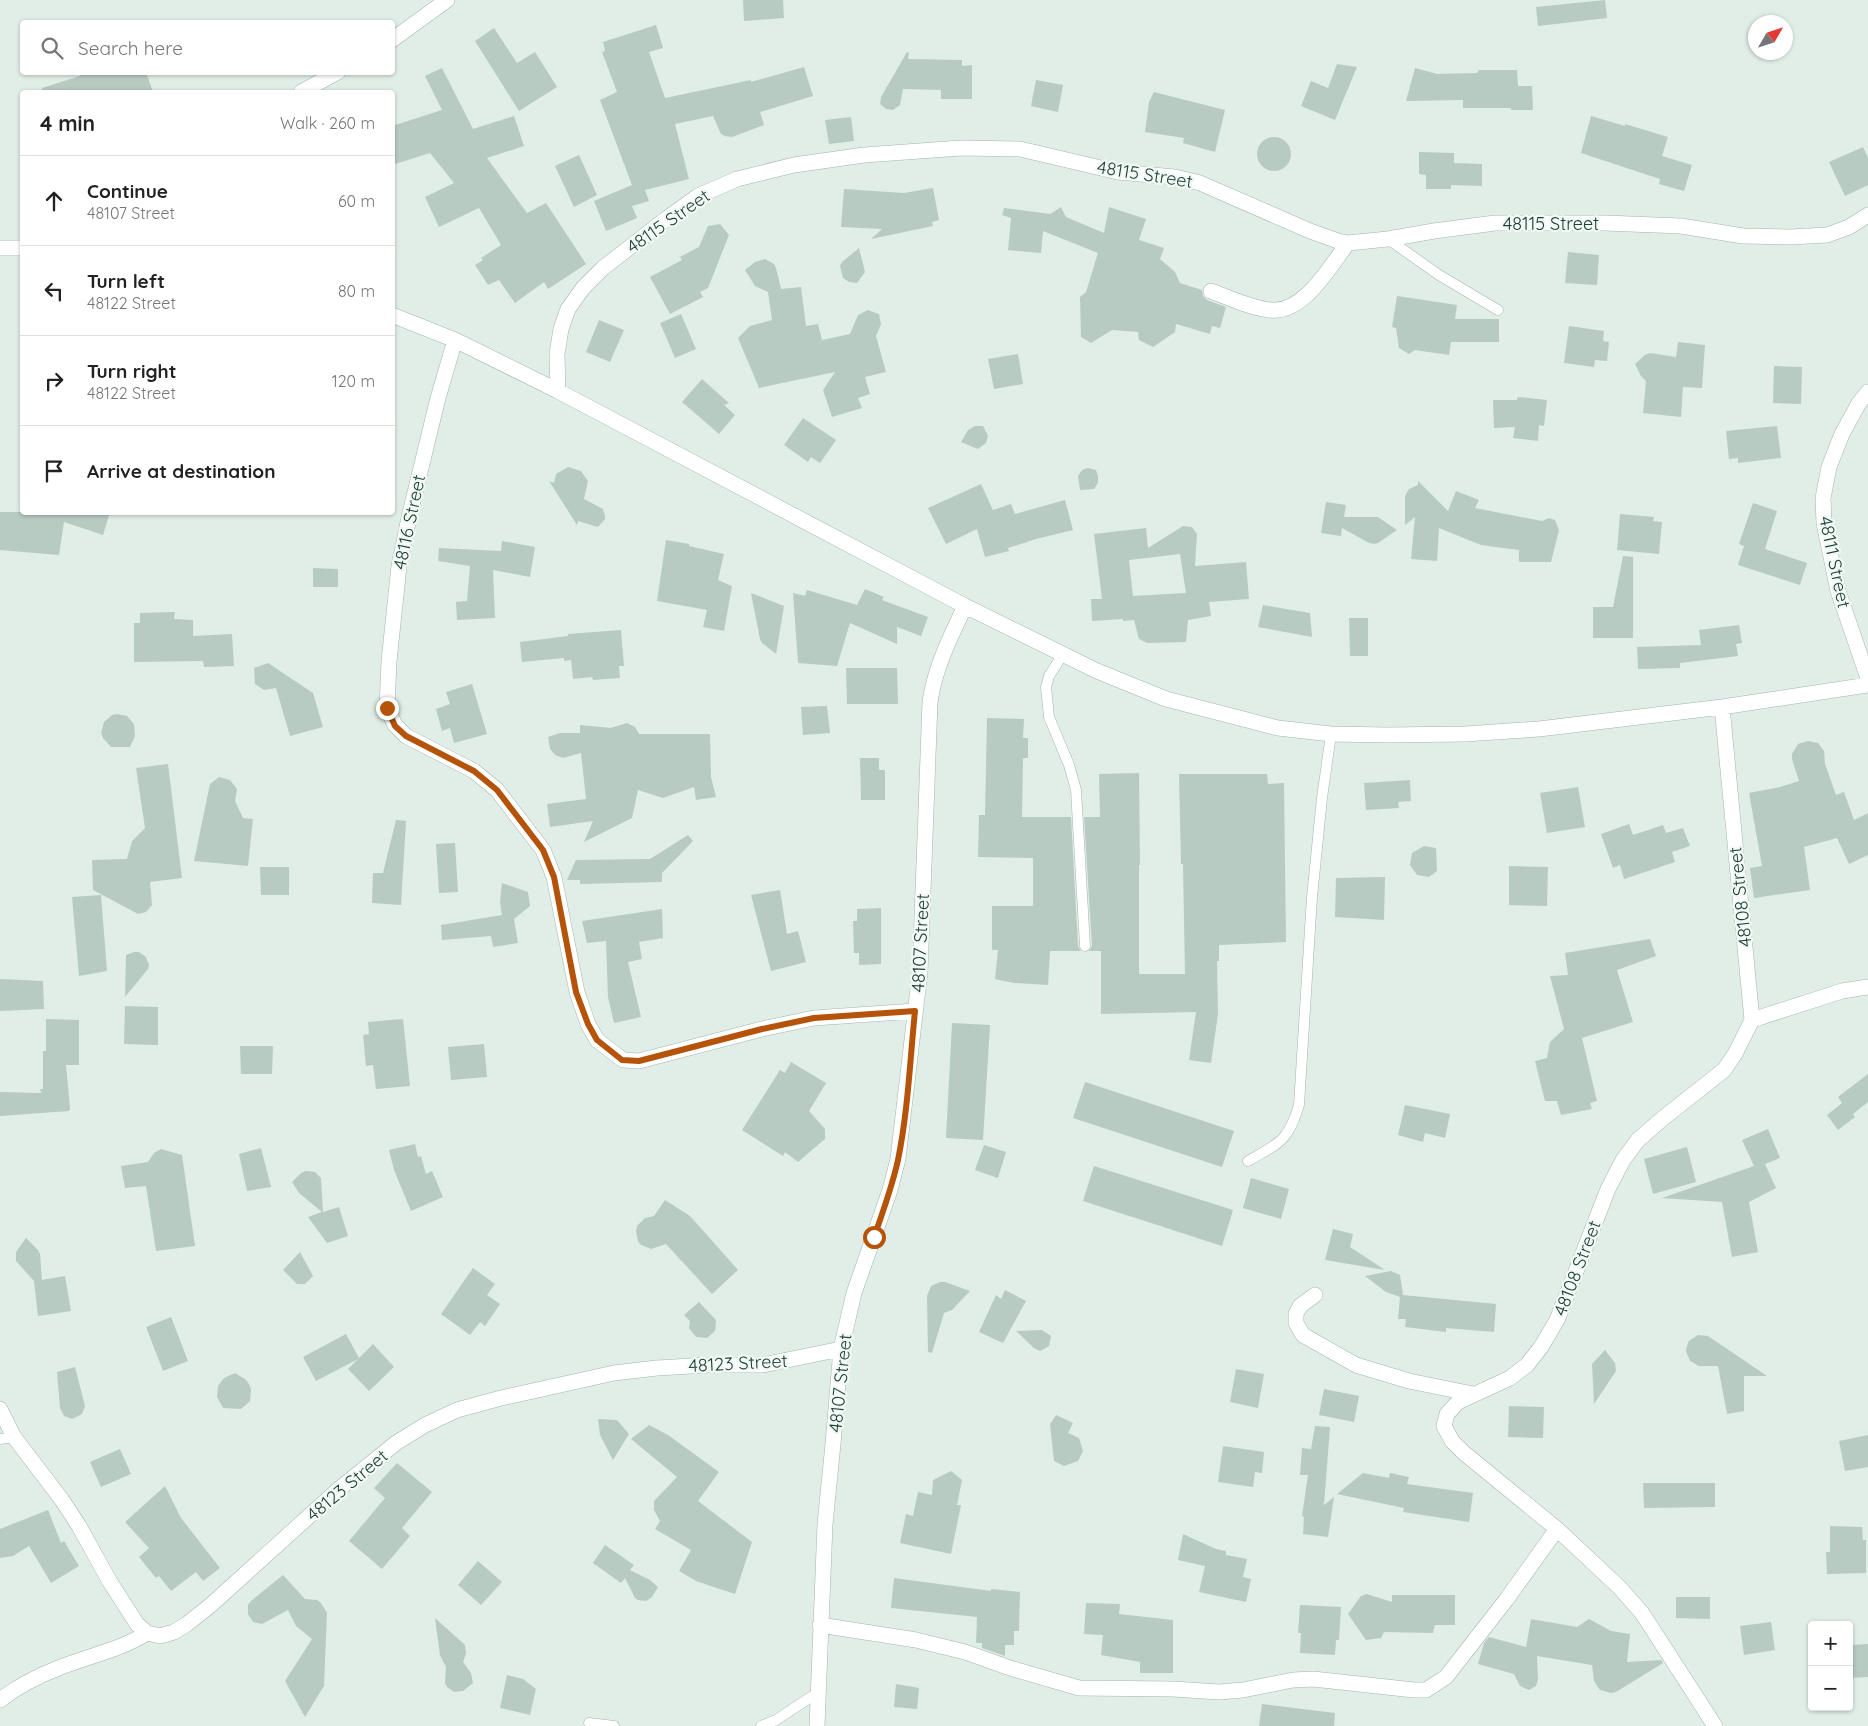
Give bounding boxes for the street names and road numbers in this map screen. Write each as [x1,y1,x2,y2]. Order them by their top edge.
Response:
street label: 48115 Street [1096,155,1194,193]
street label: 48115 Street [622,184,714,258]
street label: 48115 Street [1503,212,1599,235]
street label: 48116 Street [388,472,430,572]
street label: 48111 Street [1814,514,1856,610]
street label: 48108 Street [1723,846,1757,948]
street label: 48107 Street [906,893,934,993]
street label: 48108 Street [1548,1217,1606,1319]
street label: 48107 Street [823,1333,857,1433]
street label: 48123 Street [688,1349,788,1377]
street label: 48123 Street [302,1444,392,1526]

